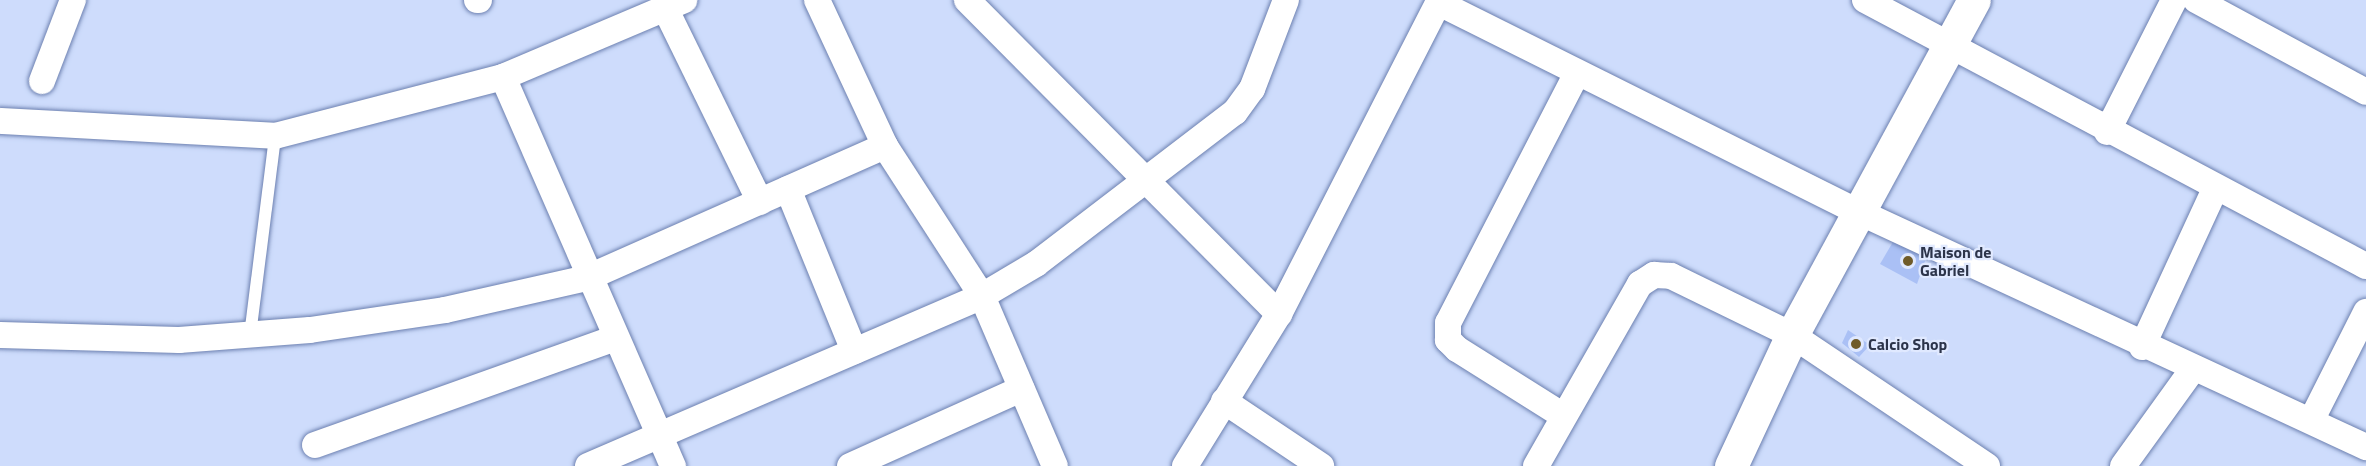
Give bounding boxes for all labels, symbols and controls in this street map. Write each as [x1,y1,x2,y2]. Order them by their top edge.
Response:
place label: Maison de Gabriel [1920,242,1991,280]
marker: Maison de Gabriel [1901,254,1915,268]
place label: Calcio Shop [1868,334,1947,354]
marker: Calcio Shop [1849,337,1863,351]

